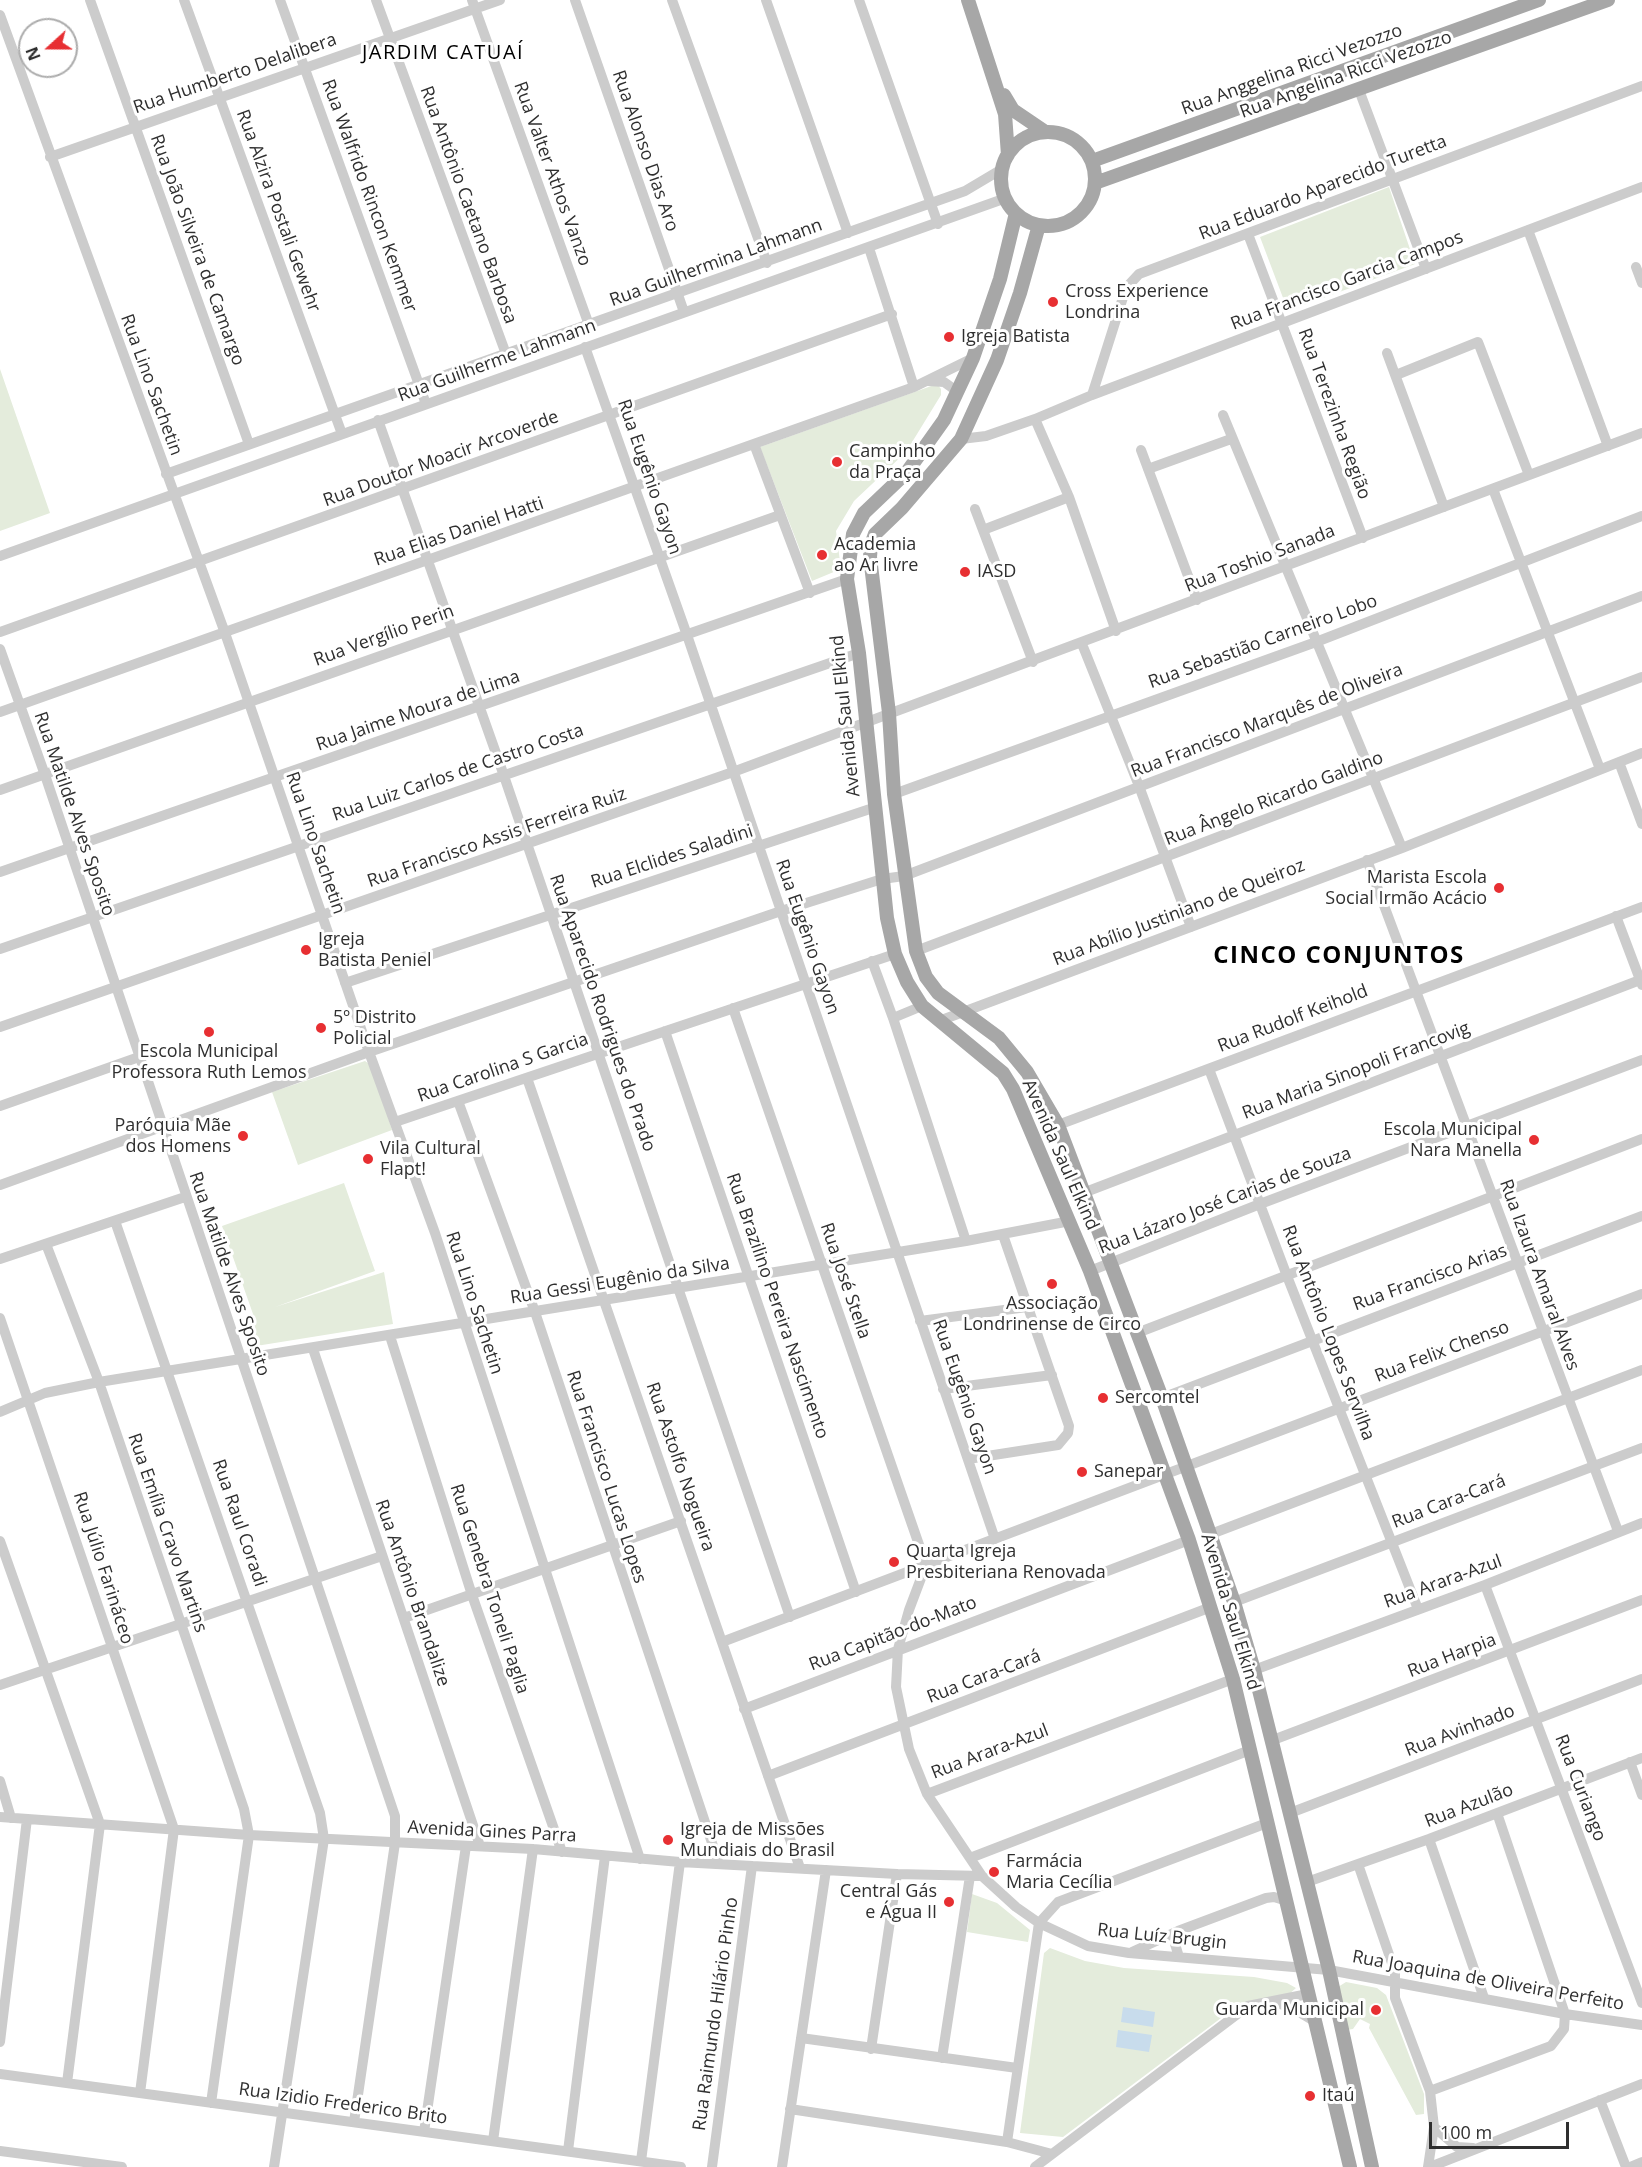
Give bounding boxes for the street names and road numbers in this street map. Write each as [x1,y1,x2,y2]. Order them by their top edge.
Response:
street label: Rua Anggelina Ricci Vezozzo [1179,20,1405,120]
street label: Rua Angelina Ricci Vezozzo [1237,27,1455,123]
street label: Rua Humberto Delalibera [131,29,339,119]
street label: Rua Alonso Dias Aro [607,68,683,234]
street label: Rua Walfrido Rincon Kemmer [317,77,421,315]
street label: Rua Valter Athos Vanzo [509,79,595,269]
street label: Rua Antônio Caetano Barbosa [415,83,521,327]
street label: Rua Alzira Postali Gewehr [231,107,325,315]
street label: Rua João Silveira de Camargo [145,131,249,369]
street label: Rua Eduardo Aparecido Turetta [1196,131,1450,245]
street label: Rua Guilhermina Lahmann [607,214,825,312]
street label: Rua Francisco Garcia Campos [1228,227,1466,335]
street label: Rua Lino Sachetin [115,311,187,459]
street label: Rua Guilherme Lahmann [395,315,599,407]
street label: Rua Terezinha Região [1293,326,1375,502]
street label: Rua Eugênio Gayon [612,397,686,557]
street label: Rua Doutor Moacir Arcoverde [320,406,562,512]
street label: Rua Elias Daniel Hatti [371,493,547,571]
street label: Rua Toshio Sanada [1182,520,1338,598]
street label: Rua Sebastião Carneiro Lobo [1146,590,1380,694]
street label: Rua Vergílio Perin [311,601,457,671]
street label: Avenida Saul Elkind [827,634,865,798]
street label: Rua Francisco Marquês de Oliveira [1128,659,1406,783]
street label: Rua Jaime Moura de Lima [313,666,523,756]
street label: Rua Matilde Alves Sposito [29,709,119,919]
street label: Rua Luiz Carlos de Castro Costa [329,720,587,826]
street label: Rua Ângelo Ricardo Galdino [1162,747,1386,851]
street label: Rua Lino Sachetin [281,769,349,917]
street label: Rua Francisco Assis Ferreira Ruiz [365,783,629,893]
street label: Rua Elclides Saladini [588,821,756,893]
street label: Rua Abílio Justiniano de Queiroz [1050,855,1308,971]
street label: Rua Eugênio Gayon [770,857,844,1017]
street label: Rua Aparecido Rodrigues do Prado [544,871,660,1155]
street label: Rua Rudolf Keihold [1215,980,1371,1058]
street label: Rua Maria Sinopoli Francovig [1239,1018,1473,1124]
street label: Rua Carolina S Garcia [415,1029,591,1107]
street label: Avenida Saul Elkind [1017,1076,1103,1234]
street label: Rua Lázaro José Carias de Souza [1096,1143,1354,1259]
street label: Rua Matilde Alves Sposito [184,1169,274,1379]
street label: Rua Brazilino Pereira Nascimento [721,1170,833,1442]
street label: Rua Izaura Amaral Alves [1494,1177,1584,1373]
street label: Rua José Stella [815,1220,875,1342]
street label: Rua Antônio Lopes Servilha [1277,1222,1379,1444]
street label: Rua Lino Sachetin [441,1229,507,1377]
street label: Rua Francisco Arias [1350,1240,1510,1316]
street label: Rua Gessi Eugênio da Silva [509,1253,731,1309]
street label: Rua Felix Chenso [1372,1316,1512,1388]
street label: Rua Eugênio Gayon [927,1317,1001,1477]
street label: Rua Francisco Lucas Lopes [561,1368,651,1586]
street label: Rua Astolfo Nogueira [641,1380,719,1554]
street label: Rua Emília Cravo Martins [123,1431,211,1635]
street label: Rua Raul Coradi [207,1456,271,1590]
street label: Rua Cara-Cará [1389,1470,1509,1534]
street label: Rua Genebra Toneli Paglia [445,1481,533,1697]
street label: Rua Júlio Farináceo [68,1489,138,1647]
street label: Rua Antônio Brandalize [370,1497,454,1689]
street label: Avenida Saul Elkind [1196,1531,1264,1693]
street label: Rua Arara-Azul [1381,1551,1505,1613]
street label: Rua Capitão-do-Mato [806,1592,980,1676]
street label: Rua Harpia [1405,1629,1499,1683]
street label: Rua Cara-Cará [924,1645,1044,1709]
street label: Rua Avinhado [1402,1700,1518,1762]
street label: Rua Arara-Azul [928,1720,1052,1784]
street label: Rua Curiango [1550,1732,1610,1844]
street label: Rua Azulão [1422,1779,1516,1833]
street label: Avenida Gines Parra [407,1817,577,1847]
street label: Rua Raimundo Hilário Pinho [689,1896,743,2132]
street label: Rua Luíz Brugin [1096,1919,1228,1955]
street label: Rua Joaquina de Oliveira Perfeito [1350,1946,1626,2016]
street label: Rua Izidio Frederico Brito [237,2079,449,2129]

